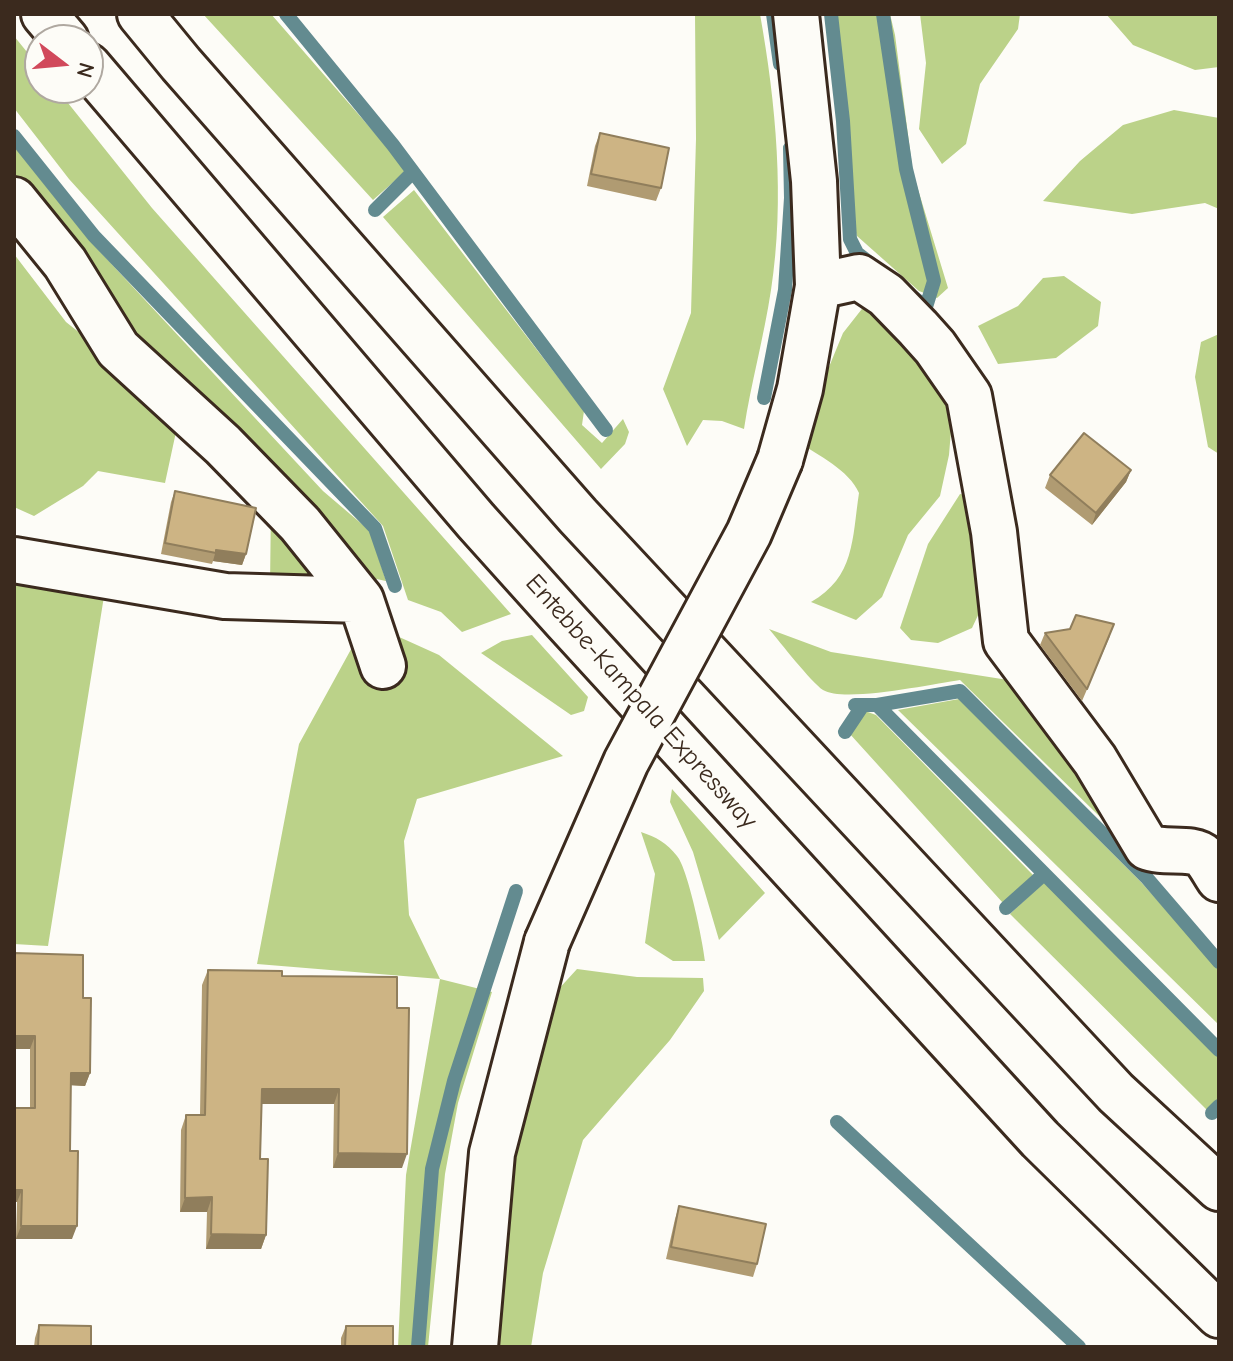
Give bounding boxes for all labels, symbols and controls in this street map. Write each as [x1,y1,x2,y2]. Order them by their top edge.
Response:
north arrow [24,24,104,104]
text: N [71,60,100,81]
street label: Entebbe-Kampala Expressway [518,568,764,836]

